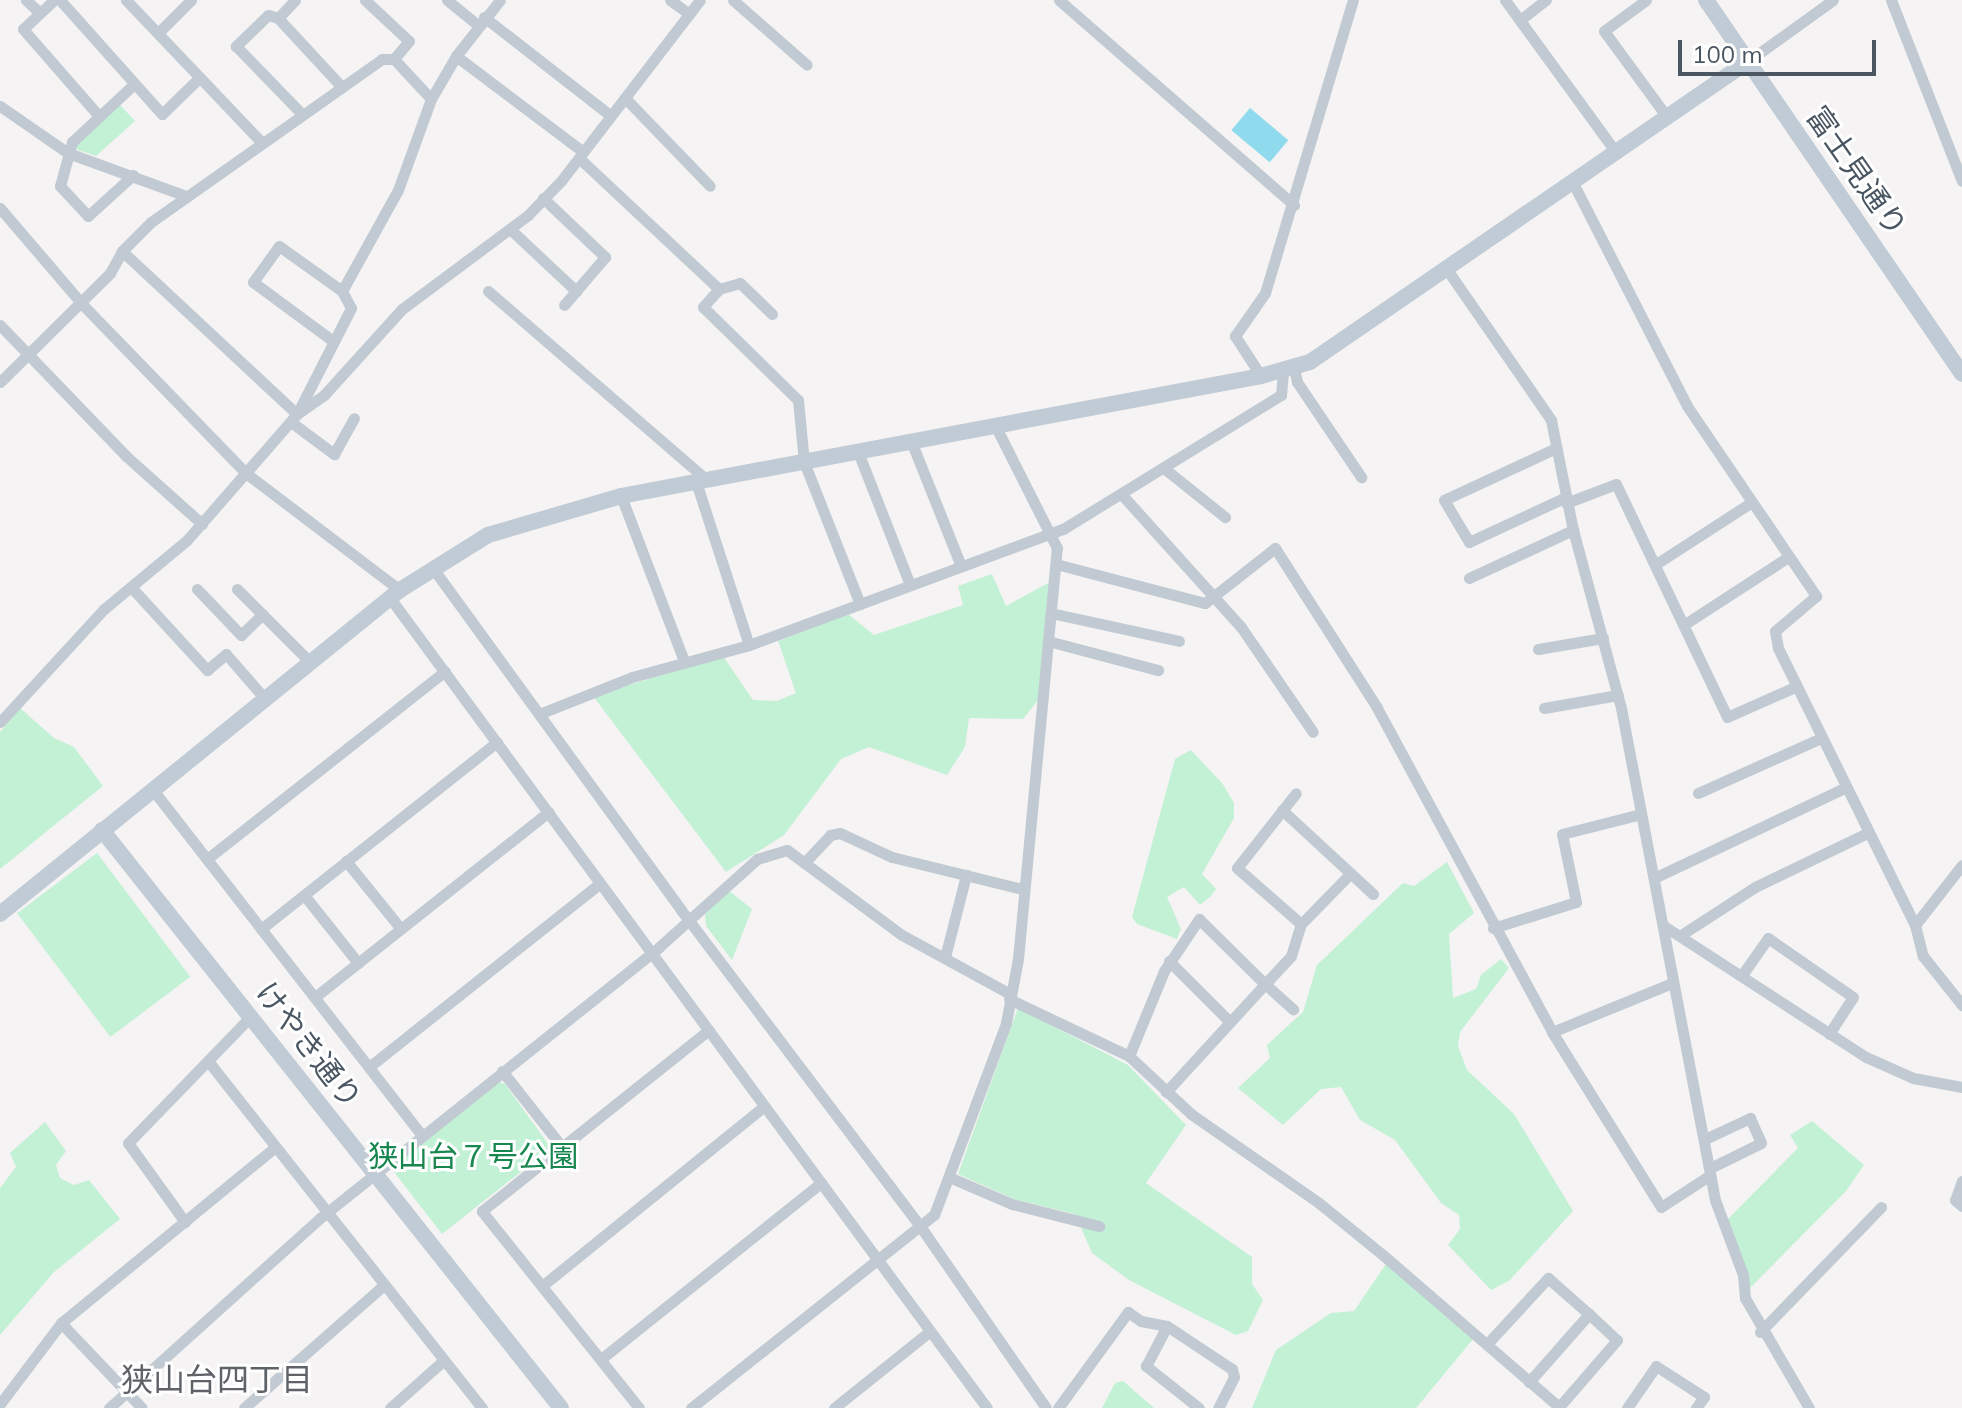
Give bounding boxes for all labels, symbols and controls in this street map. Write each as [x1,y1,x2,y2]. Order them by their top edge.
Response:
scale bar [1682,24,1880,74]
text: 100 m [1692,39,1763,69]
street label: 富士見通り [1799,99,1915,243]
street label: けやき通り [249,975,369,1115]
park label: 狭山台７号公園 [368,1138,578,1174]
district label: 狭山台四丁目 [121,1360,313,1398]

